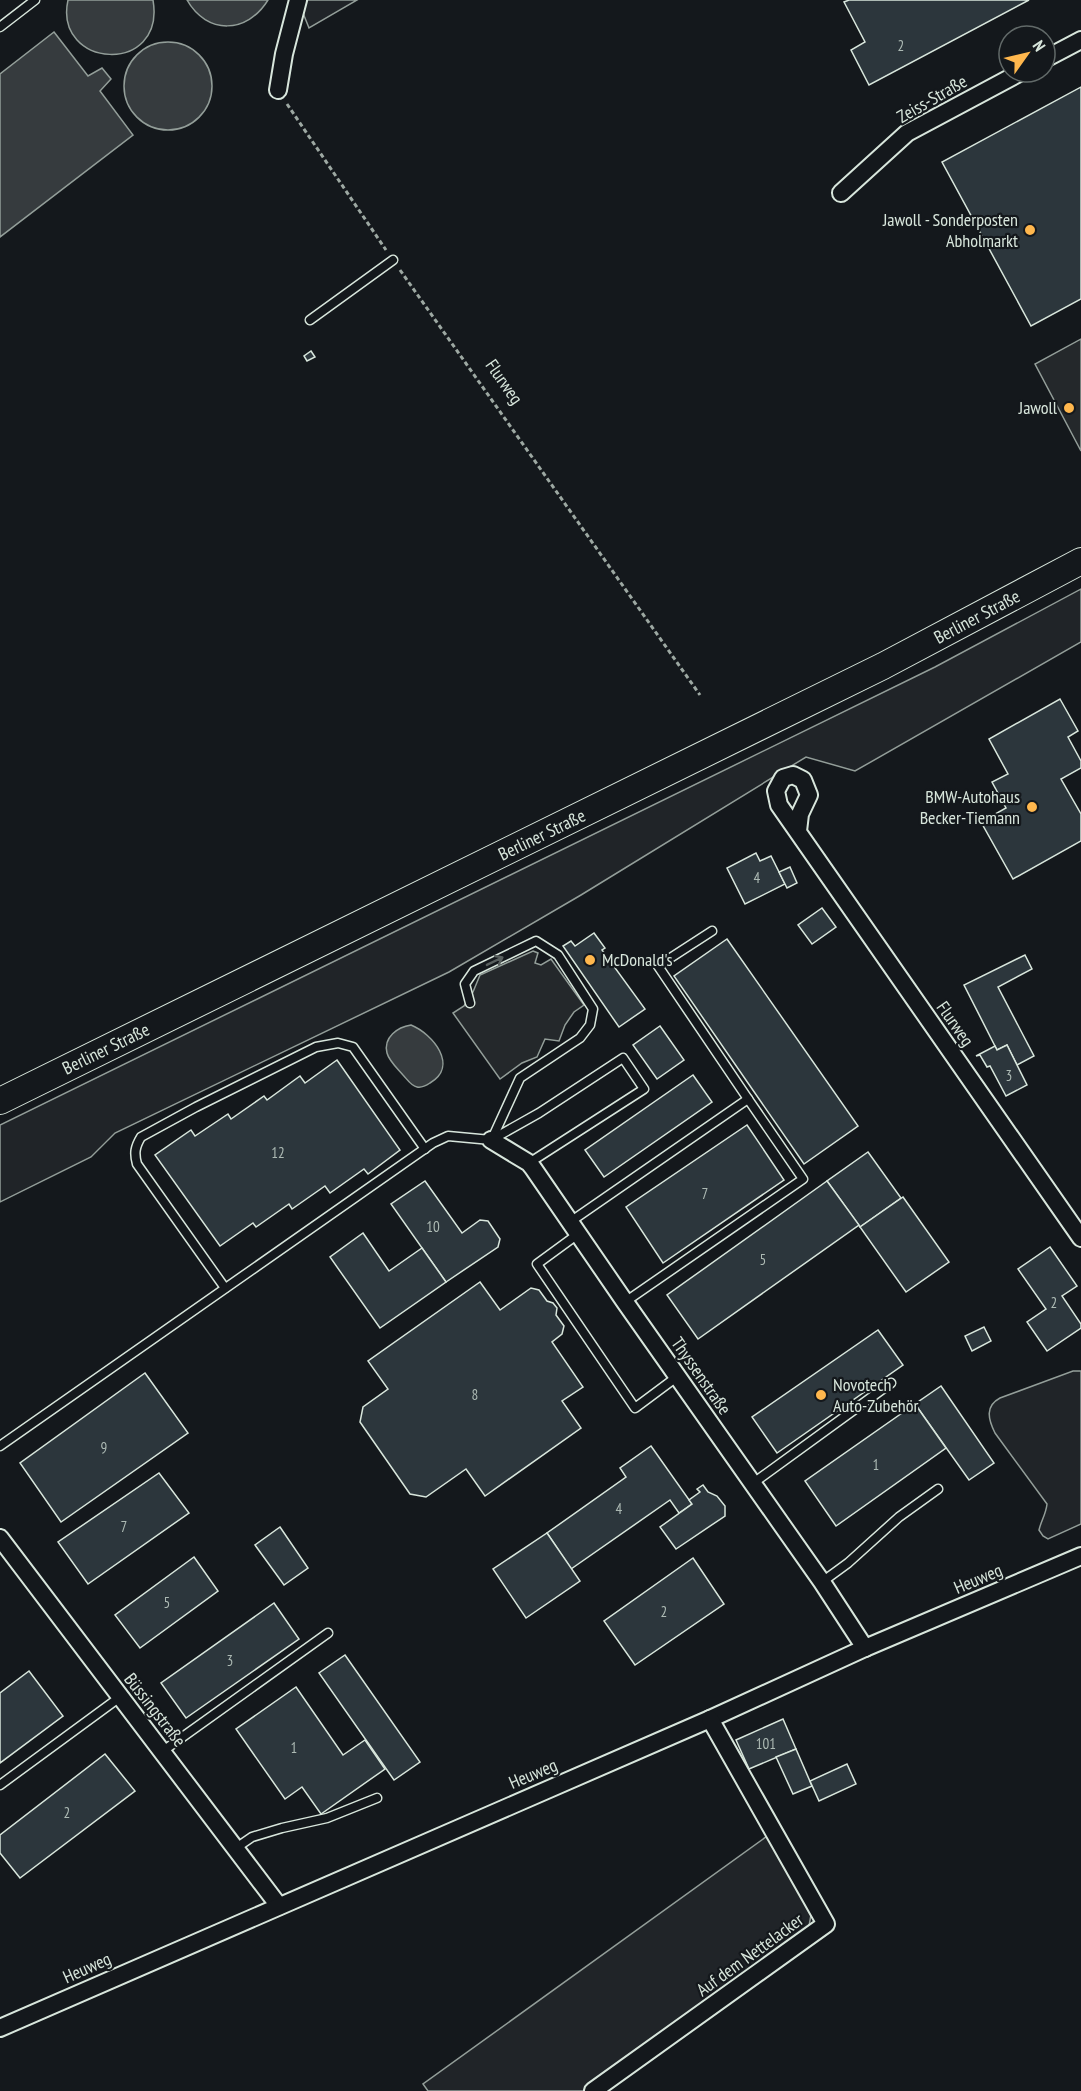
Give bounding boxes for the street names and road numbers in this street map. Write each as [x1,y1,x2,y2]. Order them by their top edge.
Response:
street label: Zeiss-Straße [893,69,971,128]
street label: Flurweg [481,355,528,409]
street label: Berliner Straße [930,584,1024,649]
street label: Berliner Straße [494,804,589,866]
street label: Flurweg [932,997,979,1051]
street label: Berliner Straße [58,1018,153,1080]
street label: Thyssenstraße [666,1332,737,1419]
street label: Heuweg [950,1558,1006,1599]
street label: Büssingstraße [119,1668,191,1751]
street label: Heuweg [505,1753,561,1794]
street label: Auf dem Nettelacker [692,1908,808,2001]
street label: Heuweg [59,1947,115,1988]

